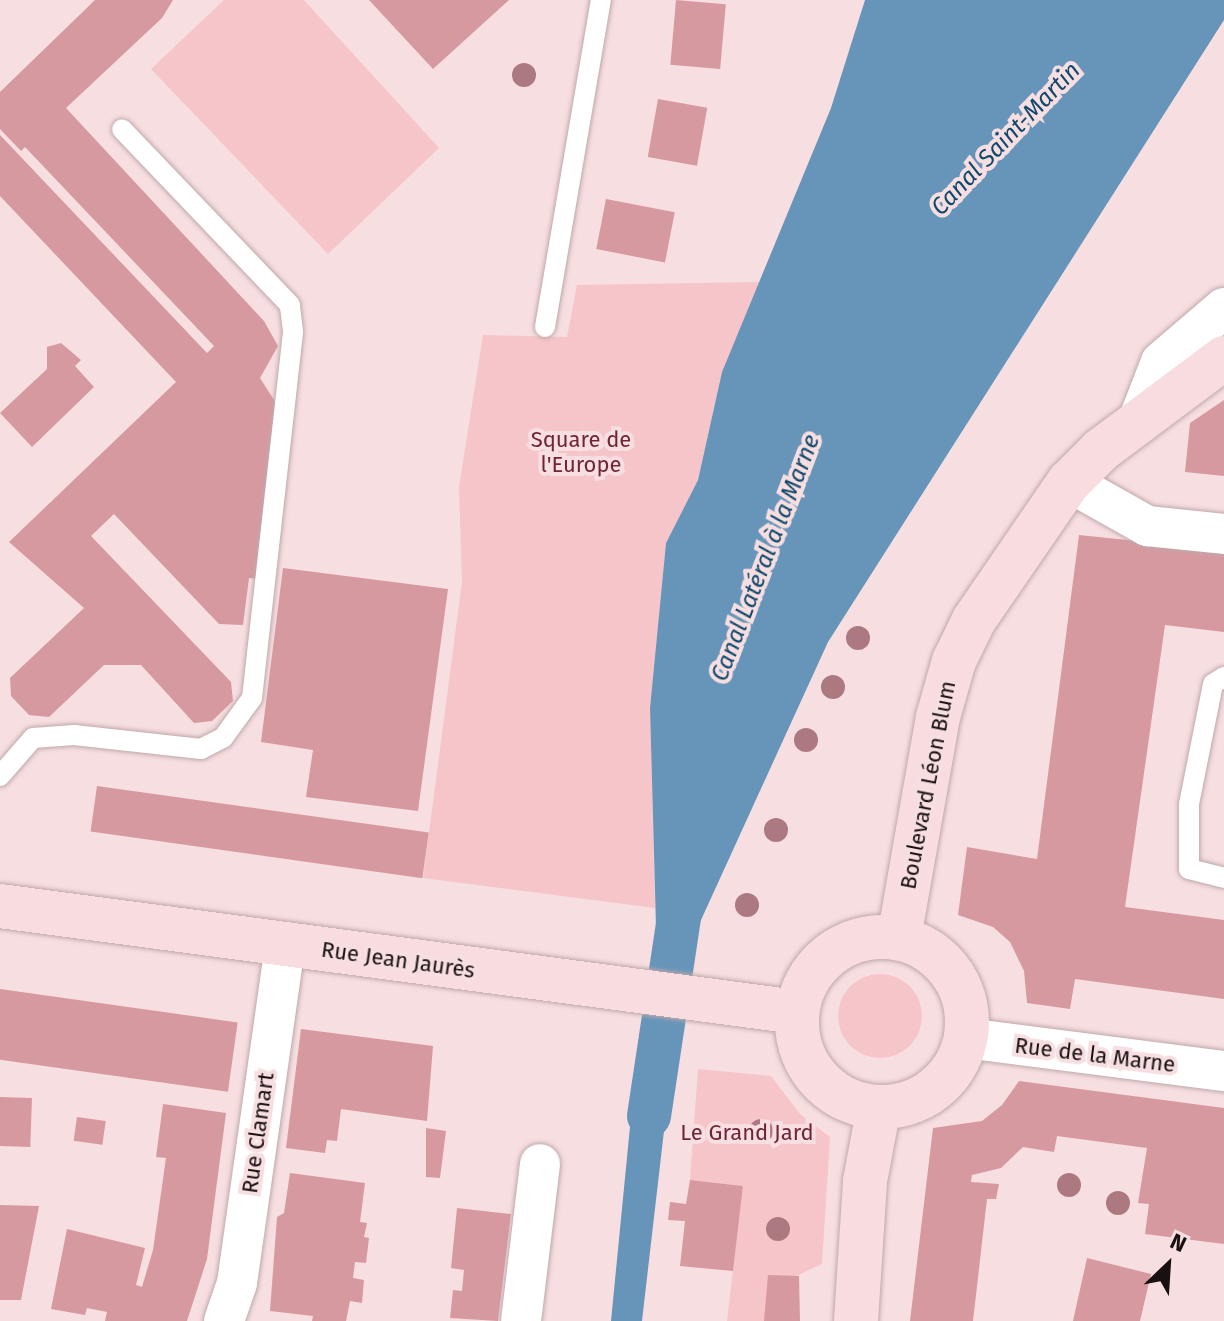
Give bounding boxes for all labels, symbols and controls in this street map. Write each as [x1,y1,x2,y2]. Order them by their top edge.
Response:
water label: Canal Saint-Martin [925,56,1087,222]
park label: Square de l'Europe [531,426,631,478]
water label: Canal Latéral à la Marne [706,431,826,685]
street label: Boulevard Léon Blum [895,678,961,892]
street label: Rue Jean Jaurès [320,936,476,984]
street label: Rue de la Marne [1013,1032,1177,1078]
street label: Rue Clamart [236,1071,280,1195]
park label: Le Grand Jard [680,1120,814,1146]
north arrow [1128,1225,1208,1305]
text: N [1166,1227,1191,1258]

